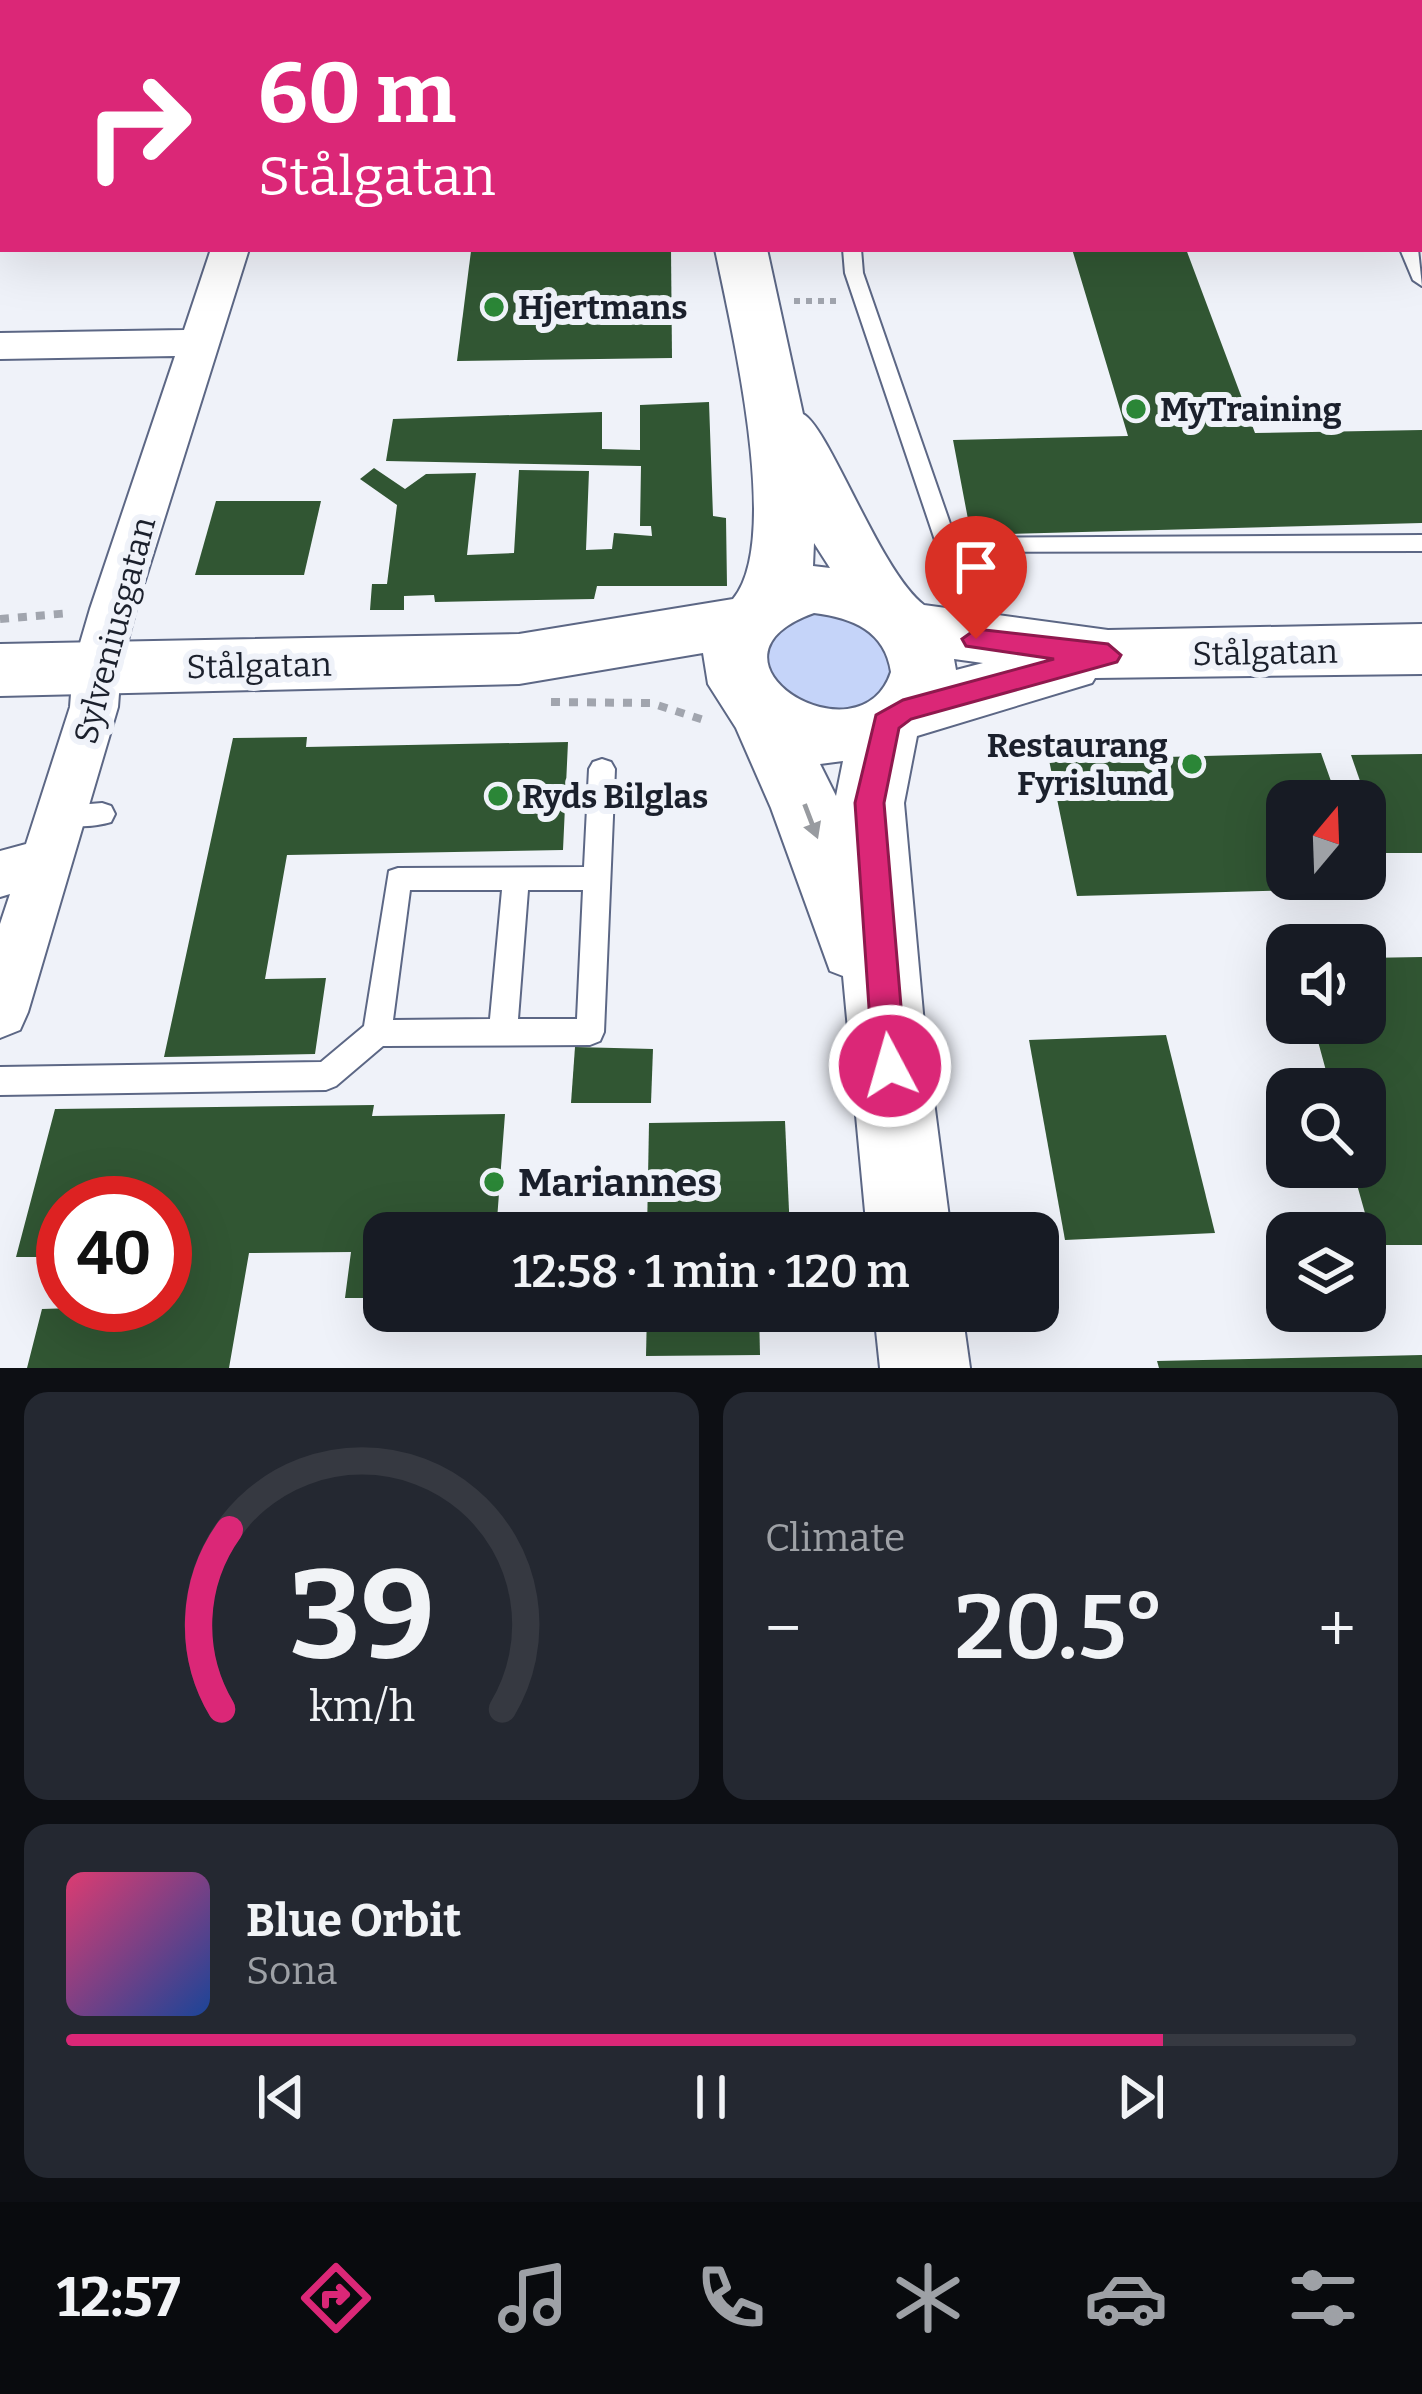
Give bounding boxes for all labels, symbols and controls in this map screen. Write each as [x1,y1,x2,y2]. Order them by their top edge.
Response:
text: 60 m [258,43,456,144]
icon: right [60,48,216,204]
text: Stålgatan [258,145,496,209]
place label: Hjertmans [518,288,687,328]
marker: Hjertmans [481,294,507,320]
place label: MyTraining [1160,390,1342,430]
marker: MyTraining [1123,396,1149,422]
street label: Sylveniusgatan [65,512,164,748]
pin [925,516,1027,639]
icon: arrive [943,534,1009,600]
street label: Stålgatan [1192,632,1338,674]
street label: Stålgatan [186,645,332,687]
place label: Restaurang Fyrislund [987,726,1168,804]
marker: Restaurang Fyrislund [1179,751,1205,777]
place label: Ryds Bilglas [522,777,708,817]
north arrow [1266,780,1386,900]
map controls [1266,780,1386,1332]
marker: Ryds Bilglas [485,783,511,809]
one-way arrow [802,803,821,839]
button: sound [1266,924,1386,1044]
position arrow [827,1003,953,1129]
button: search [1266,1068,1386,1188]
place label: Mariannes [518,1160,716,1206]
marker: Mariannes [481,1169,507,1195]
speed limit sign: 40 [36,1176,192,1332]
button: layers [1266,1212,1386,1332]
text: 12:58 · 1 min · 120 m [512,1245,910,1299]
text: Climate [765,1515,905,1561]
text: 39 [289,1541,434,1691]
text: 20.5° [954,1574,1165,1682]
text: − [765,1589,801,1668]
text: + [1318,1589,1356,1668]
text: km/h [308,1681,415,1732]
text: Blue Orbit [246,1894,461,1948]
text: Sona [246,1948,337,1994]
icon: previous [248,2064,314,2130]
icon: pause [678,2064,744,2130]
icon: next [1108,2064,1174,2130]
icon: directions [294,2256,378,2340]
icon: music [491,2256,575,2340]
icon: phone [689,2256,773,2340]
icon: climate [886,2256,970,2340]
icon: car [1084,2256,1168,2340]
icon: filters [1281,2256,1365,2340]
text: 12:57 [57,2266,181,2330]

